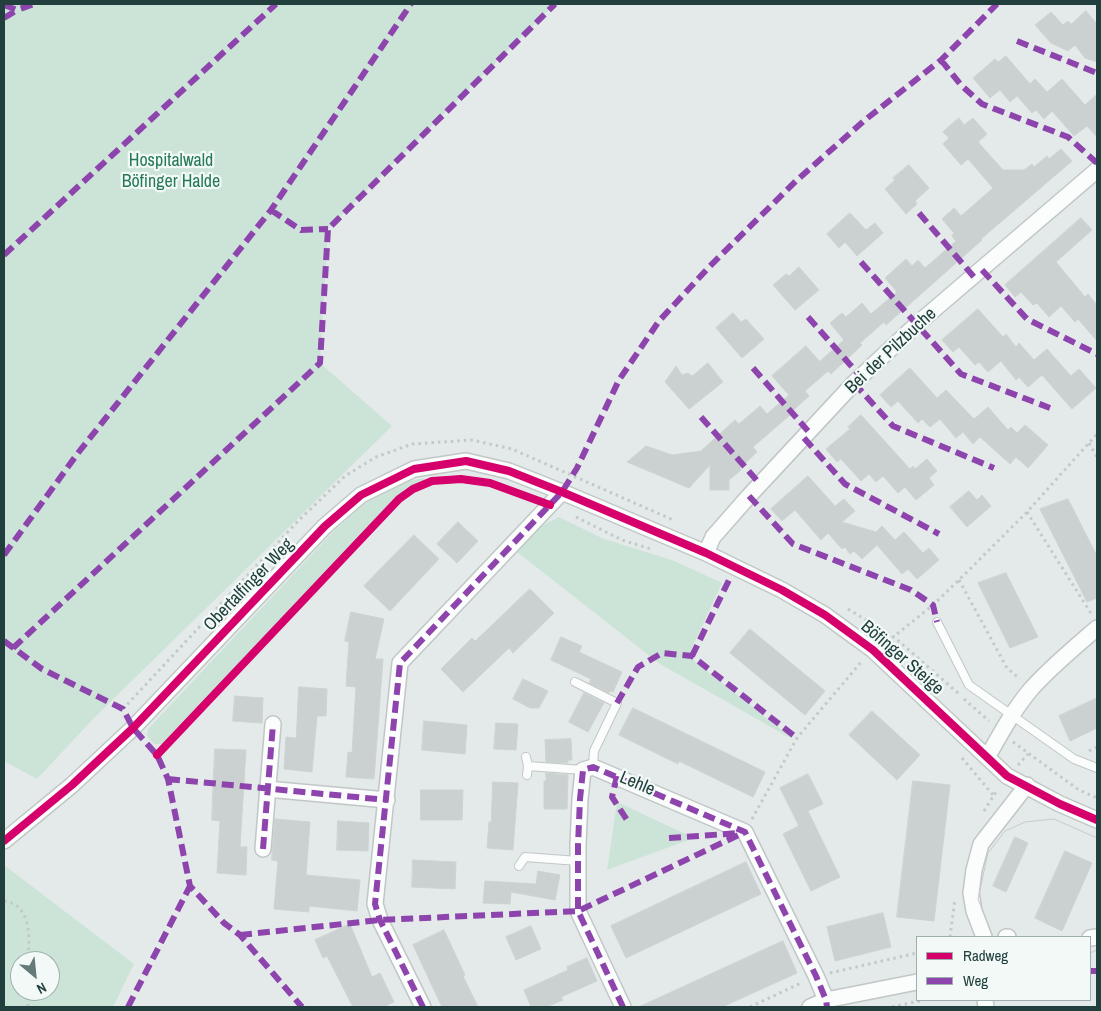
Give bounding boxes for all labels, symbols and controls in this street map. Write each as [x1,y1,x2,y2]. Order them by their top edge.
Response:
park label: Hospitalwald Böfinger Halde [122,150,220,192]
street label: Bei der Pilzbuche [841,303,941,399]
street label: Obertalfinger Weg [199,534,299,636]
street label: Böfinger Steige [856,616,948,700]
street label: Lehle [616,767,658,801]
legend [916,936,1091,1001]
text: Radweg [963,945,1008,966]
north arrow [10,951,60,1001]
text: Weg [963,970,988,991]
text: N [34,978,49,998]

